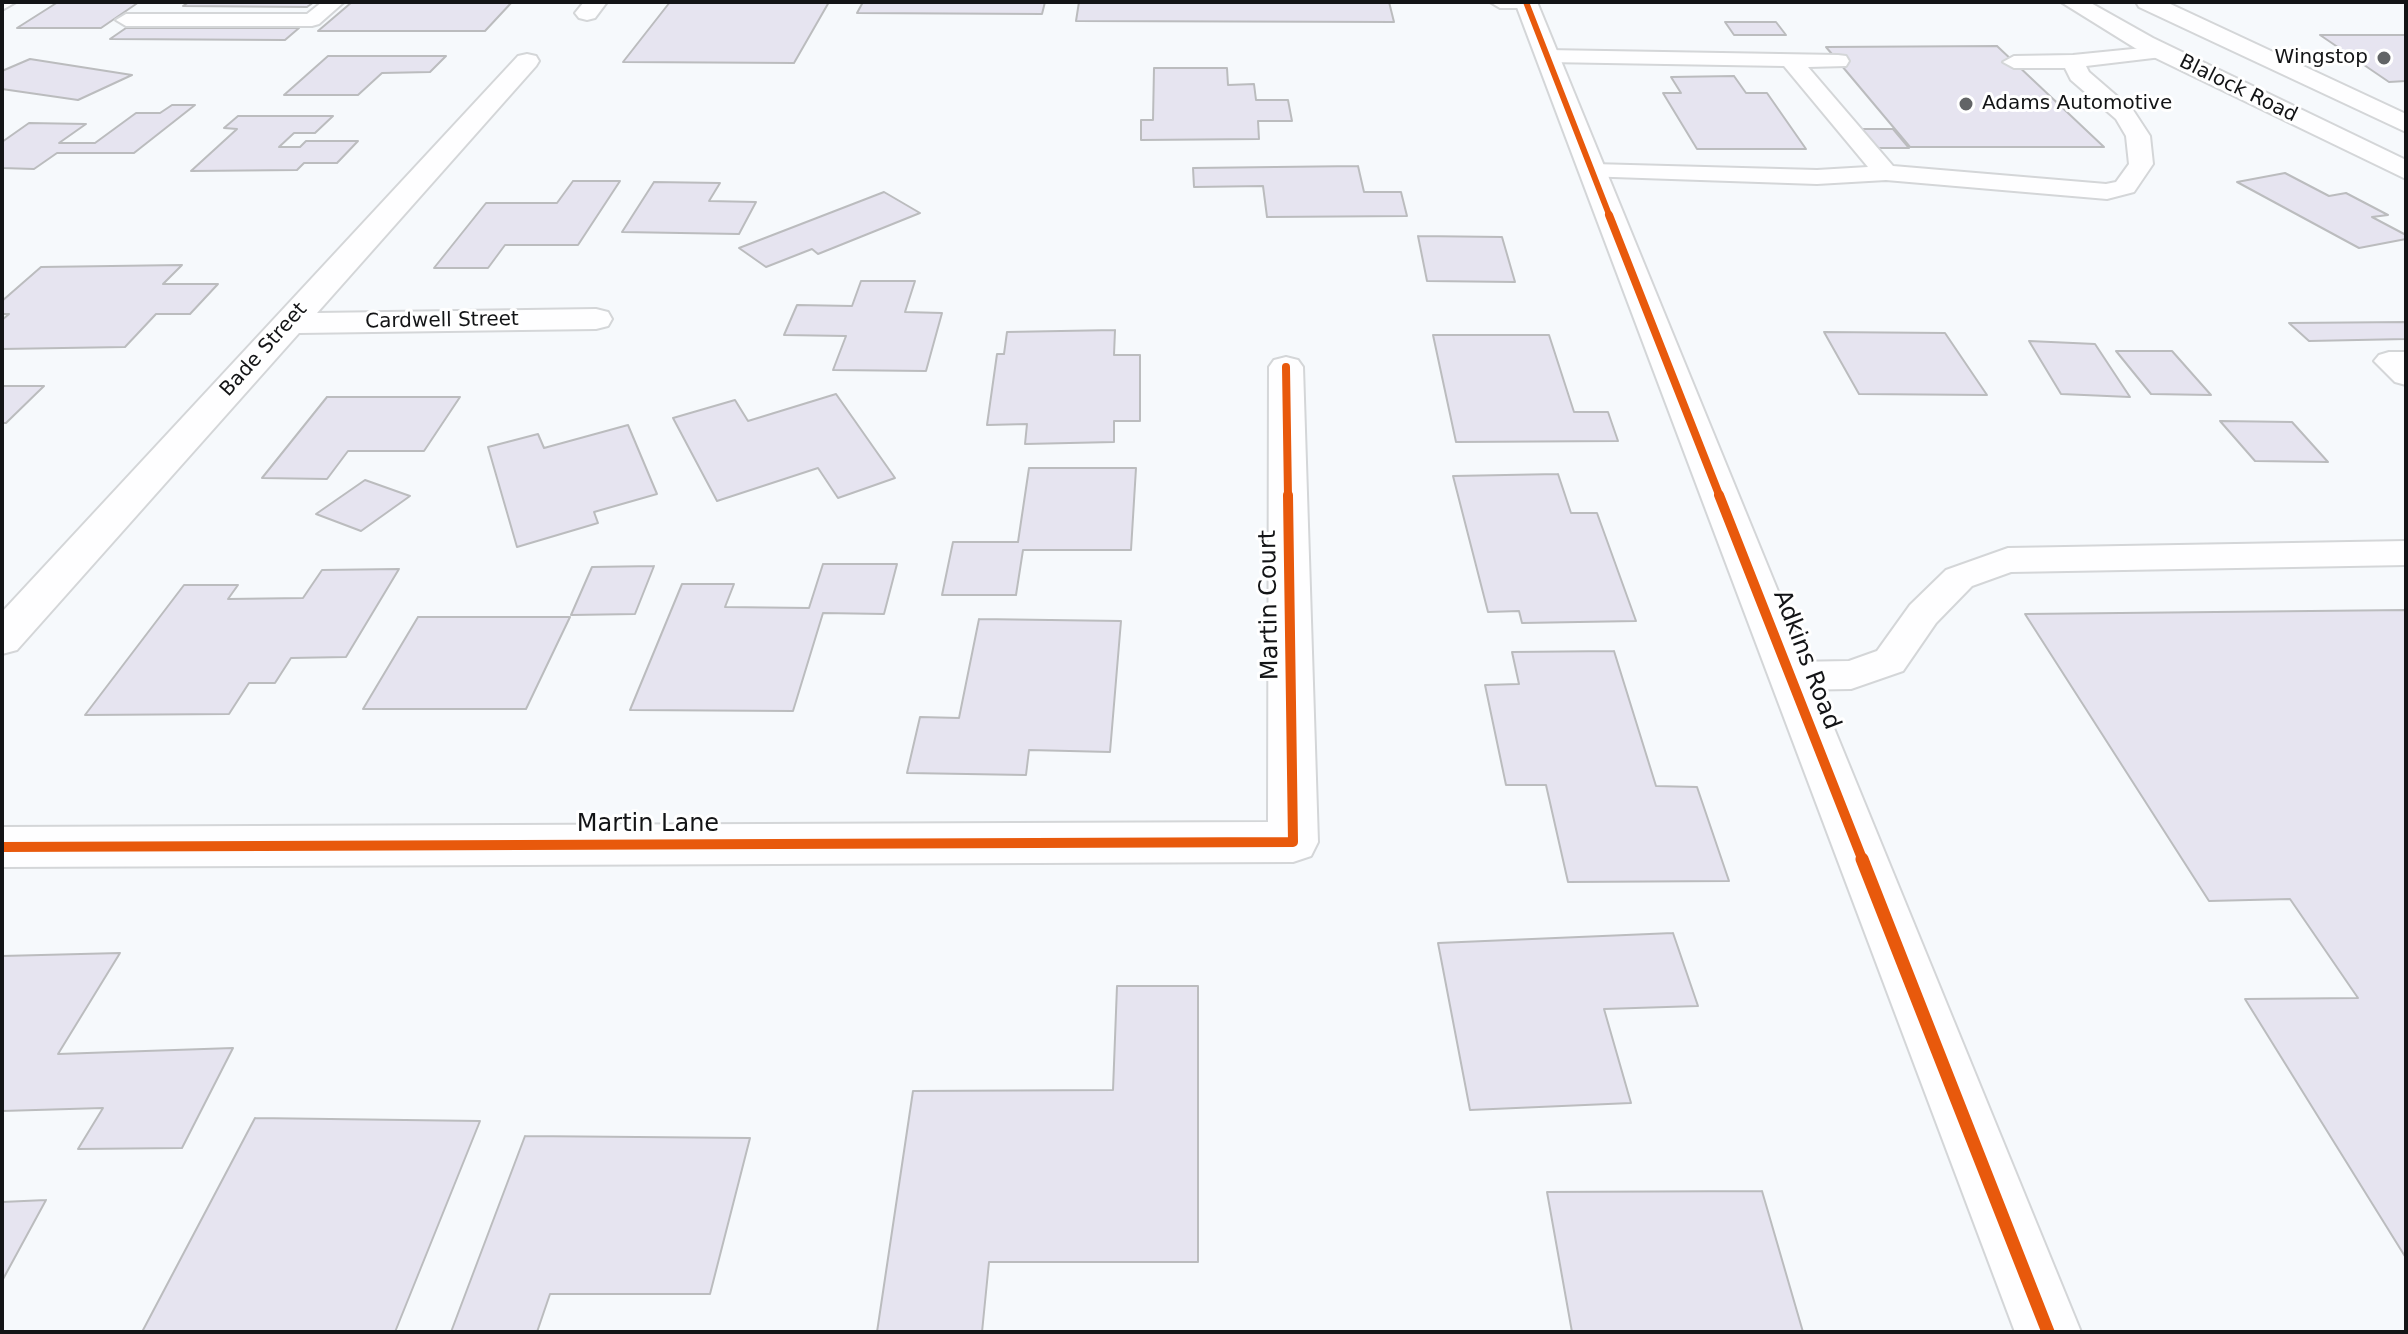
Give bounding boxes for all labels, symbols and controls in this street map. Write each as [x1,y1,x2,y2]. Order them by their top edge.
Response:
place label: Wingstop [2275,46,2368,70]
marker: Wingstop [2375,49,2393,67]
street label: Blalock Road [2175,50,2301,128]
place label: Adams Automotive [1982,92,2172,116]
marker: Adams Automotive [1957,95,1975,113]
street label: Bade Street [216,298,312,402]
street label: Cardwell Street [365,308,519,334]
street label: Martin Court [1254,530,1286,680]
street label: Adkins Road [1766,586,1846,734]
street label: Martin Lane [577,811,719,839]

